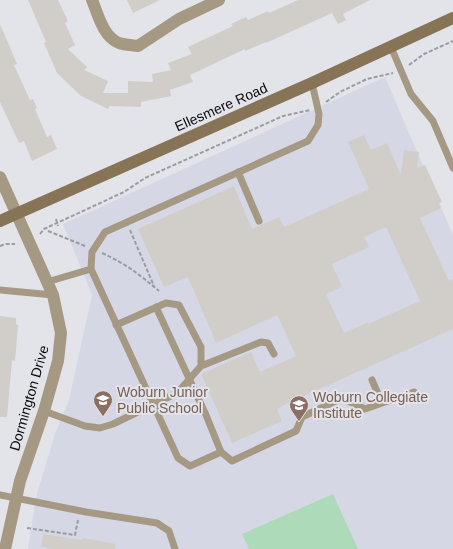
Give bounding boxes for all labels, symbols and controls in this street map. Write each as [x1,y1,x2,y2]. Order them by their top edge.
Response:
street label: Ellesmere Road [172,79,270,135]
street label: Dormington Drive [6,343,52,453]
place label: Woburn Junior Public School [117,384,208,416]
school or university icon: Woburn Junior Public School [92,389,114,417]
place label: Woburn Collegiate Institute [313,389,428,421]
school or university icon: Woburn Collegiate Institute [288,394,310,422]

